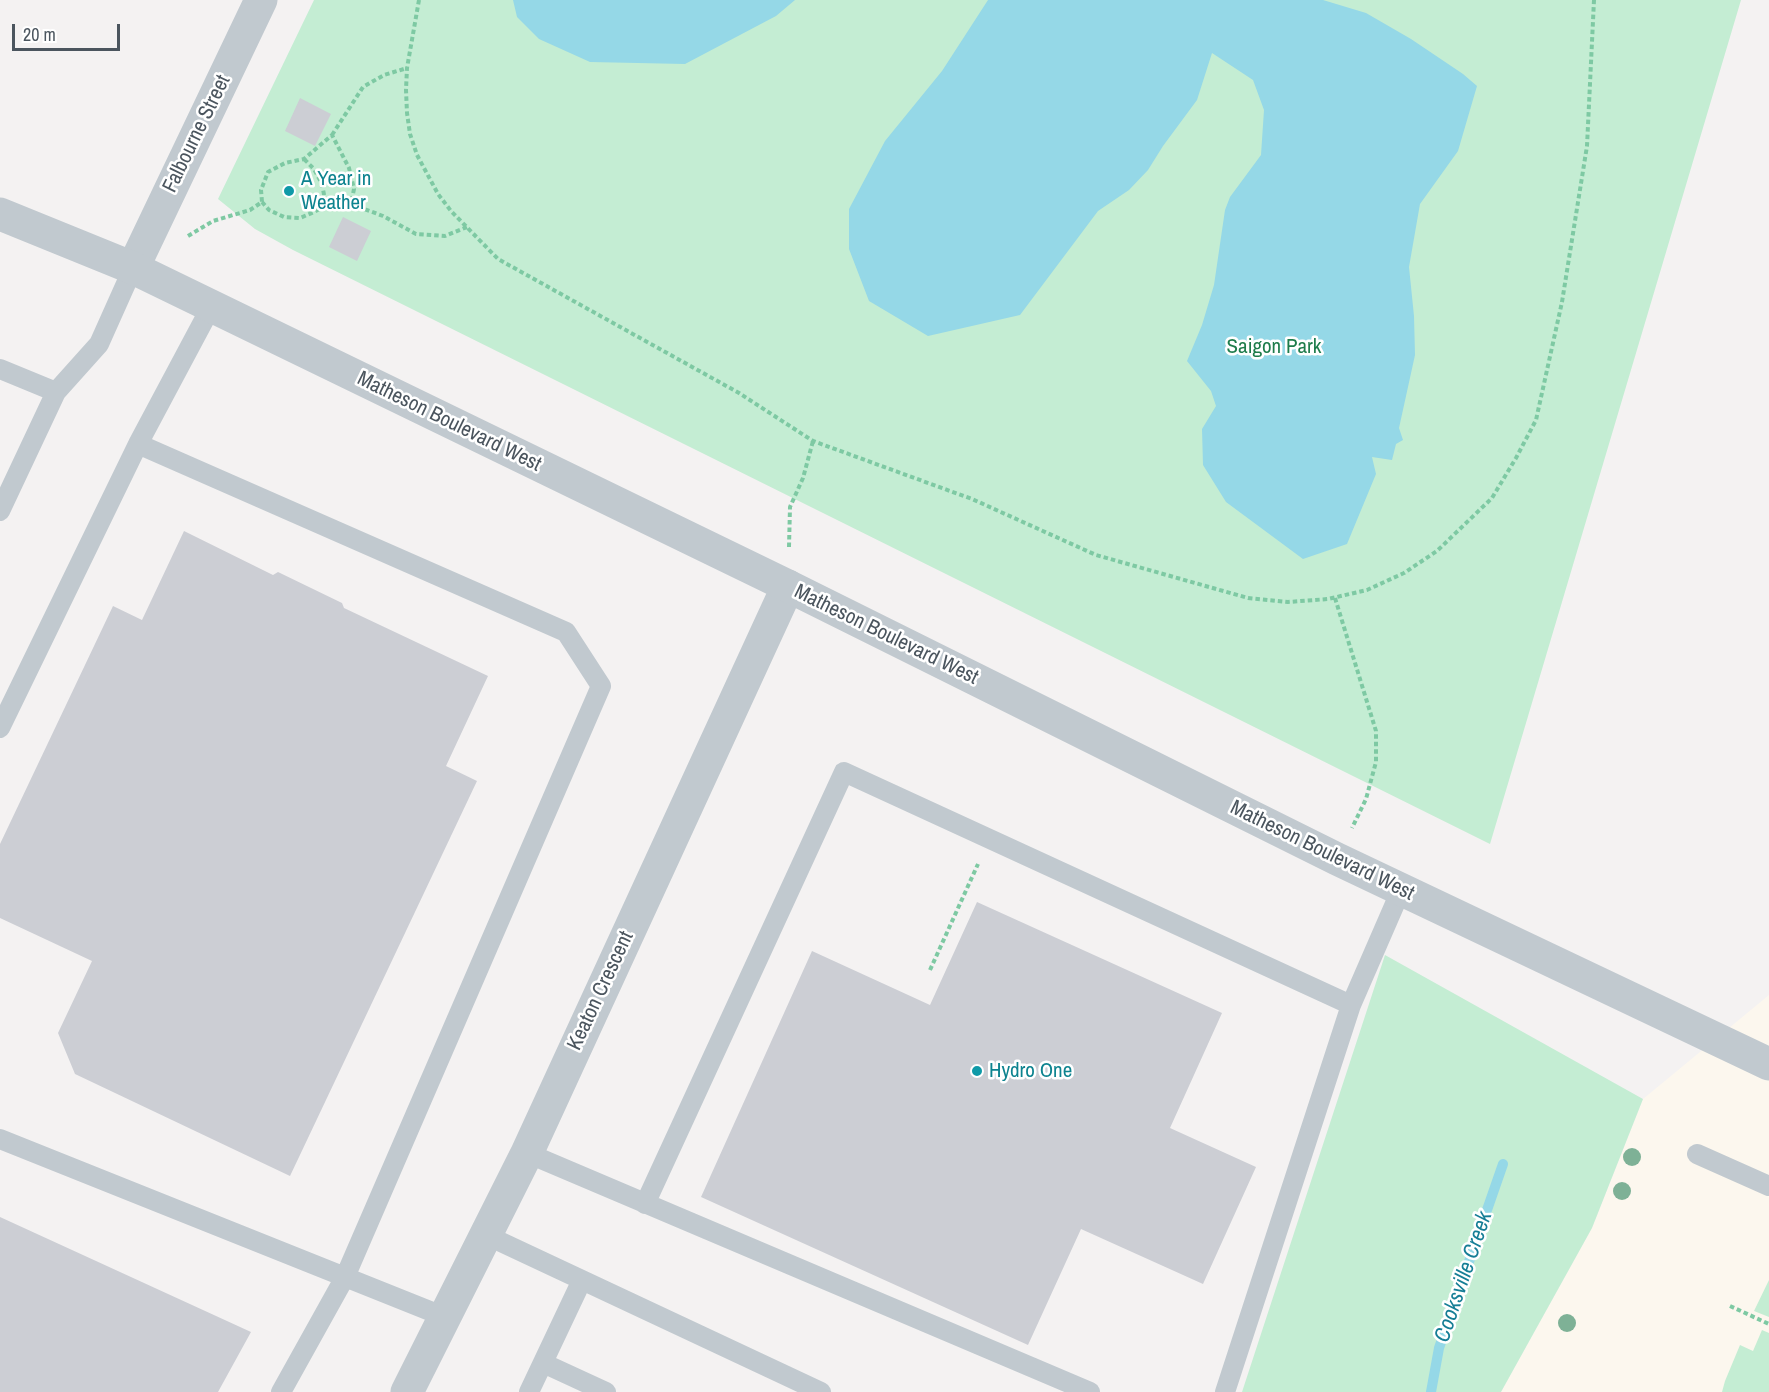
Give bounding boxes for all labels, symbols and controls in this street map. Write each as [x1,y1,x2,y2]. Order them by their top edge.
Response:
scale bar [15,12,123,50]
text: 20 m [23,22,56,47]
street label: Falbourne Street [158,71,236,197]
place label: A Year in Weather [301,166,371,216]
marker: A Year in Weather [282,184,296,198]
park label: Saigon Park [1227,334,1321,360]
street label: Matheson Boulevard West [353,366,545,478]
street label: Matheson Boulevard West [790,579,982,691]
street label: Matheson Boulevard West [1226,795,1418,907]
street label: Keaton Crescent [562,928,640,1054]
place label: Hydro One [989,1058,1072,1084]
marker: Hydro One [970,1064,984,1078]
water label: Cooksville Creek [1429,1208,1499,1346]

